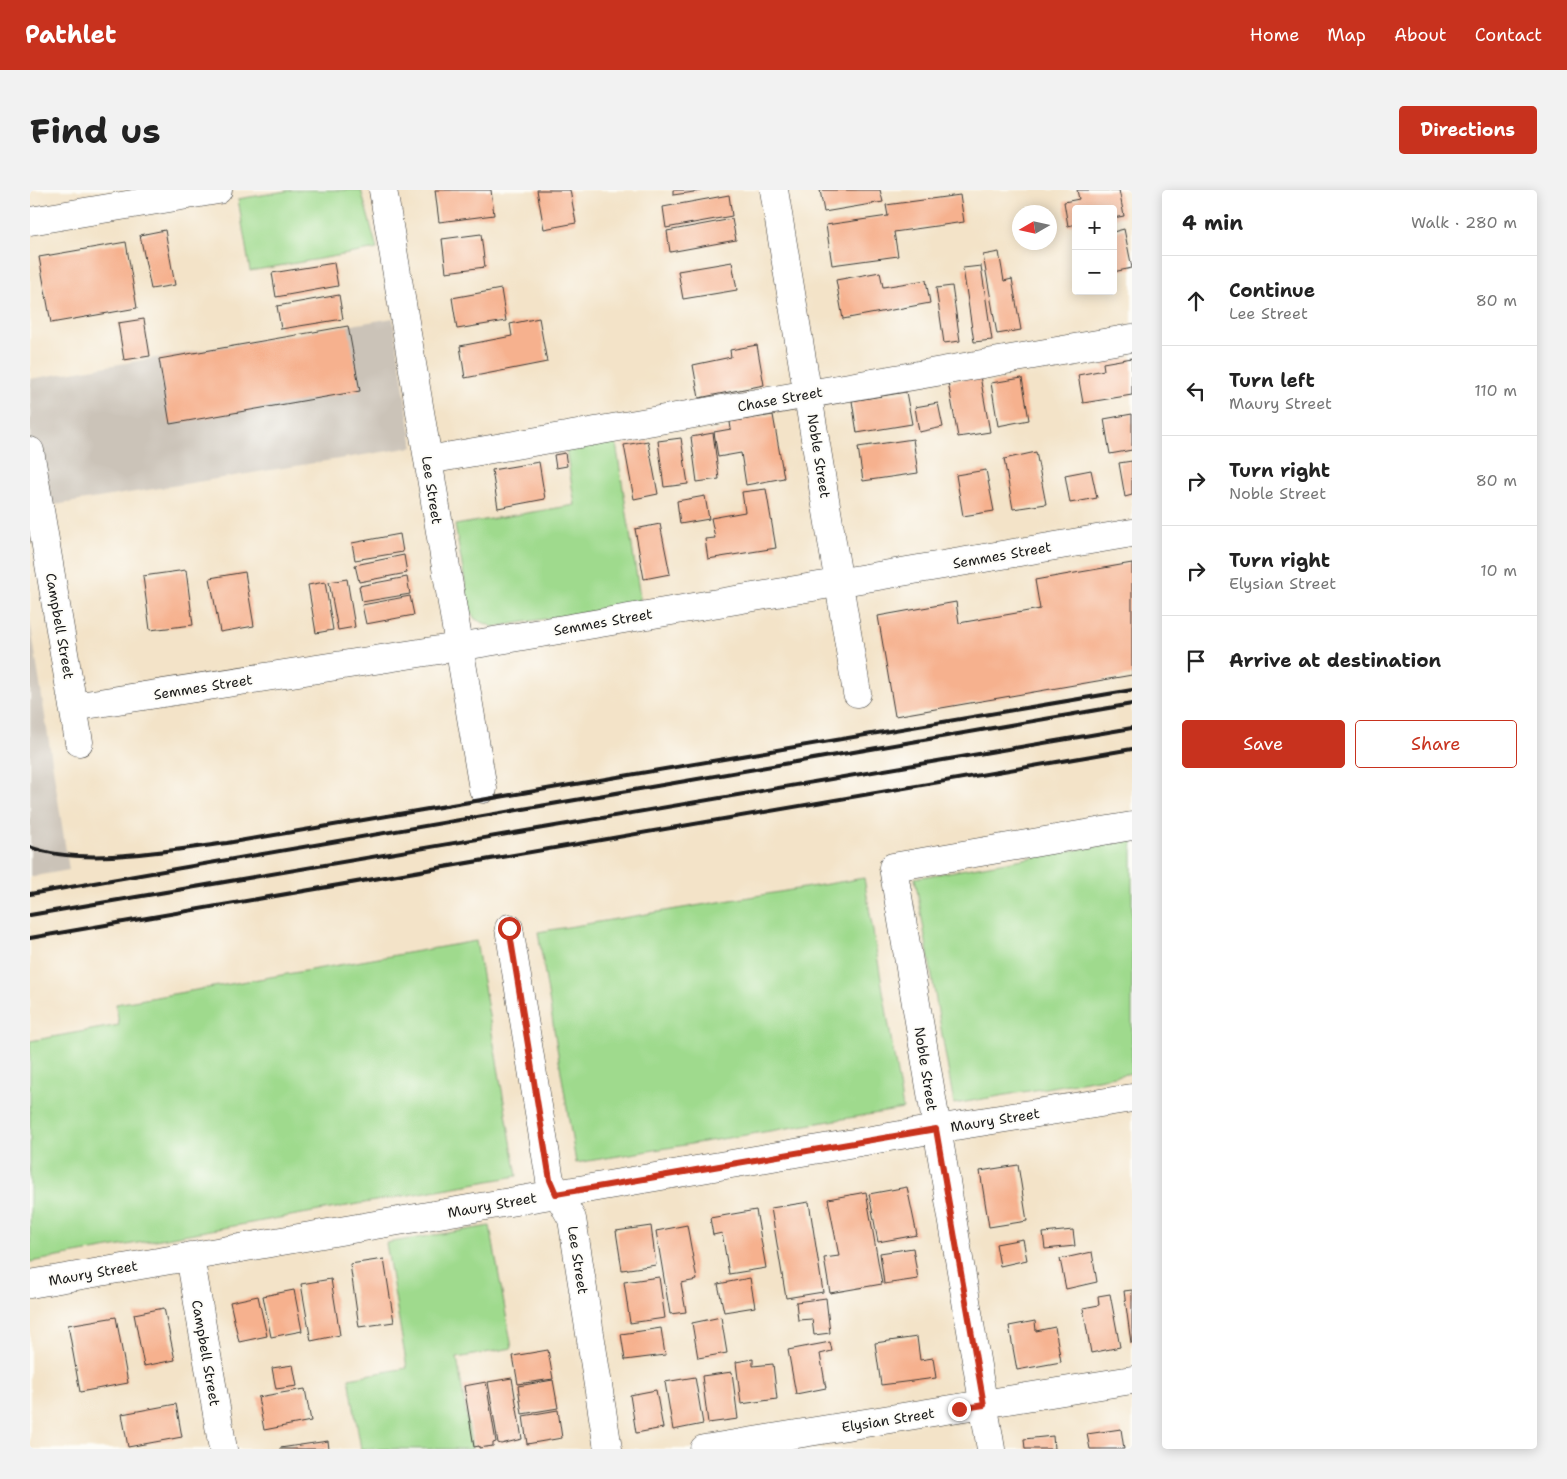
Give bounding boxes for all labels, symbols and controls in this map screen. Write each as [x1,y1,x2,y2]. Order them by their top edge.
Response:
text: Pathlet [25,19,116,51]
text: Home [1250,23,1299,47]
text: Map [1327,23,1366,47]
text: About [1394,23,1447,47]
text: Contact [1475,23,1542,47]
button: Directions [1399,106,1537,154]
text: Find us [30,107,161,154]
north arrow [1012,205,1057,250]
map controls [1072,205,1117,295]
button: + [1072,205,1117,250]
text: 4 min [1182,209,1243,237]
text: Walk · 280 m [1411,212,1517,233]
button: − [1072,250,1117,295]
text: Continue [1229,278,1315,303]
icon: ahead [1182,287,1210,315]
text: 80 m [1476,290,1517,311]
text: Lee Street [1229,303,1308,324]
text: Turn left [1229,368,1315,393]
icon: left [1182,377,1210,405]
text: 110 m [1474,380,1517,401]
street label: Chase Street [736,383,824,415]
text: Maury Street [1229,393,1332,414]
street label: Noble Street [803,413,835,499]
street label: Lee Street [418,454,446,526]
text: Turn right [1229,458,1330,483]
icon: right [1182,467,1210,495]
text: 80 m [1476,470,1517,491]
text: Noble Street [1229,483,1326,504]
street label: Semmes Street [951,537,1053,573]
text: Turn right [1229,548,1330,573]
icon: right [1182,557,1210,585]
text: 10 m [1480,560,1517,581]
street label: Campbell Street [42,572,78,680]
text: Elysian Street [1229,573,1336,594]
street label: Semmes Street [552,604,654,640]
icon: arrive [1182,647,1210,675]
text: Arrive at destination [1229,648,1441,673]
street label: Semmes Street [152,670,254,704]
button: Save [1182,720,1345,768]
button: Share [1355,720,1517,768]
route start [498,917,521,940]
street label: Noble Street [910,1026,942,1112]
street label: Maury Street [949,1104,1041,1136]
street label: Maury Street [446,1188,538,1222]
street label: Lee Street [564,1224,592,1296]
street label: Maury Street [47,1256,139,1290]
street label: Campbell Street [188,1299,224,1407]
route end [948,1398,971,1421]
street label: Elysian Street [840,1404,936,1436]

